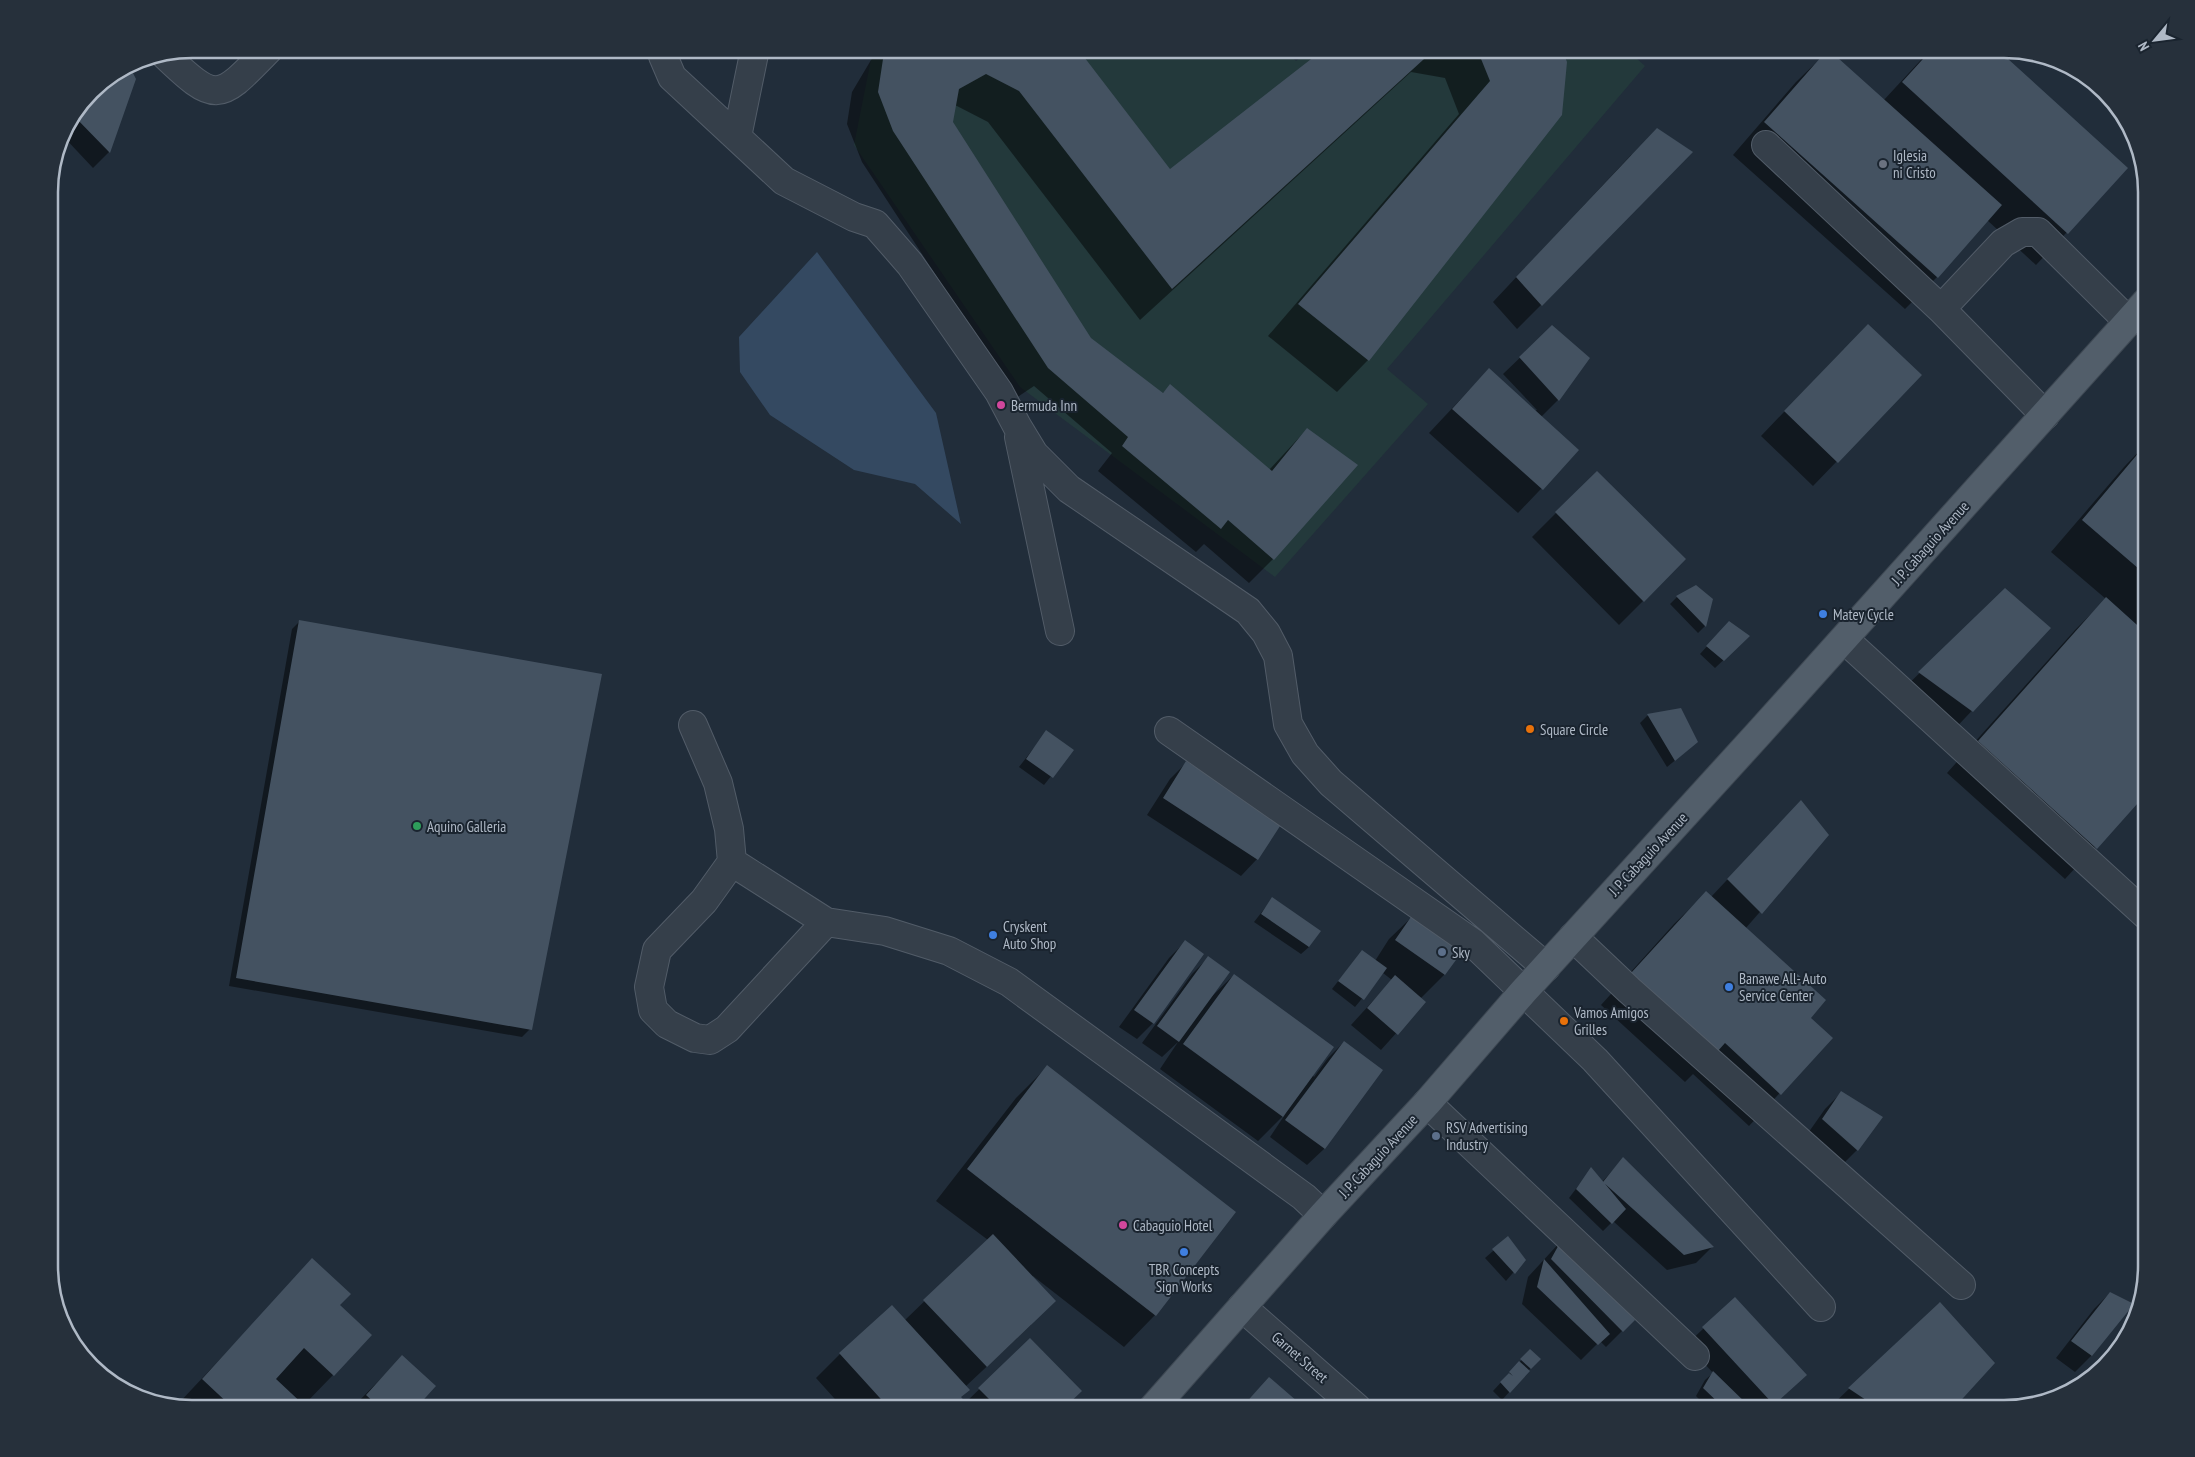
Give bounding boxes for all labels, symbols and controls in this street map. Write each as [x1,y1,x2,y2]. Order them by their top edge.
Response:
north arrow [2130,15,2180,65]
text: N [2134,39,2153,54]
place label: Iglesia ni Cristo [1893,146,1936,182]
marker: Iglesia ni Cristo [1877,158,1889,170]
place label: Bermuda Inn [1011,396,1077,415]
marker: Bermuda Inn [995,399,1007,411]
street label: J. P. Cabaguio Avenue [1886,497,1973,590]
place label: Matey Cycle [1833,605,1894,624]
marker: Matey Cycle [1817,608,1829,620]
place label: Square Circle [1540,720,1608,739]
marker: Square Circle [1524,723,1536,735]
street label: J. P. Cabaguio Avenue [1604,808,1691,900]
place label: Aquino Galleria [427,817,506,836]
marker: Aquino Galleria [411,820,423,832]
place label: Cryskent Auto Shop [1003,917,1056,953]
marker: Cryskent Auto Shop [987,929,999,941]
place label: Sky [1452,943,1470,962]
marker: Sky [1436,946,1448,958]
place label: Banawe All- Auto Service Center [1739,969,1827,1005]
marker: Banawe All- Auto Service Center [1723,981,1735,993]
place label: Vamos Amigos Grilles [1573,1003,1649,1039]
marker: Vamos Amigos Grilles [1558,1015,1570,1027]
street label: J. P. Cabaguio Avenue [1334,1110,1421,1202]
place label: RSV Advertising Industry [1446,1118,1528,1154]
marker: RSV Advertising Industry [1430,1130,1442,1142]
place label: Cabaguio Hotel [1133,1216,1213,1235]
marker: Cabaguio Hotel [1117,1219,1129,1231]
marker: TBR Concepts Sign Works [1178,1246,1190,1258]
place label: TBR Concepts Sign Works [1149,1260,1219,1296]
street label: Garnet Street [1268,1327,1332,1387]

